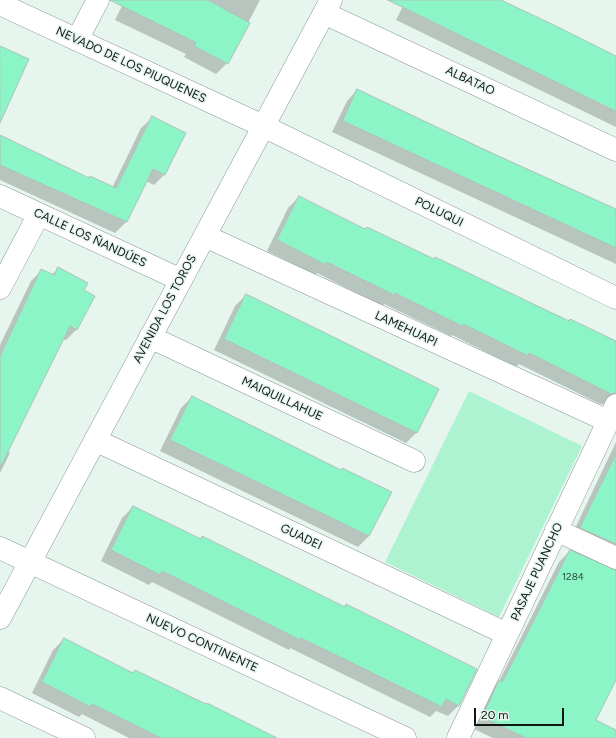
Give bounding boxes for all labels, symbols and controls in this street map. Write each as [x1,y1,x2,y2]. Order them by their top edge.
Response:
street label: NEVADO DE LOS PIUQUENES [54,24,208,106]
street label: ALBATAO [443,63,497,99]
street label: POLUQUI [412,194,466,230]
street label: CALLE LOS ÑANDÚES [31,206,149,270]
street label: AVENIDA LOS TOROS [130,252,200,366]
street label: LAMEHUAPI [372,308,440,350]
street label: MAIQUILLAHUE [239,374,325,424]
street label: GUADEI [278,521,324,553]
street label: PASAJE PUANCHO [508,521,566,623]
house number: 1284 [562,571,584,583]
street label: NUEVO CONTINENTE [144,611,260,675]
scale bar [476,700,566,726]
text: 20 m [481,708,509,722]

